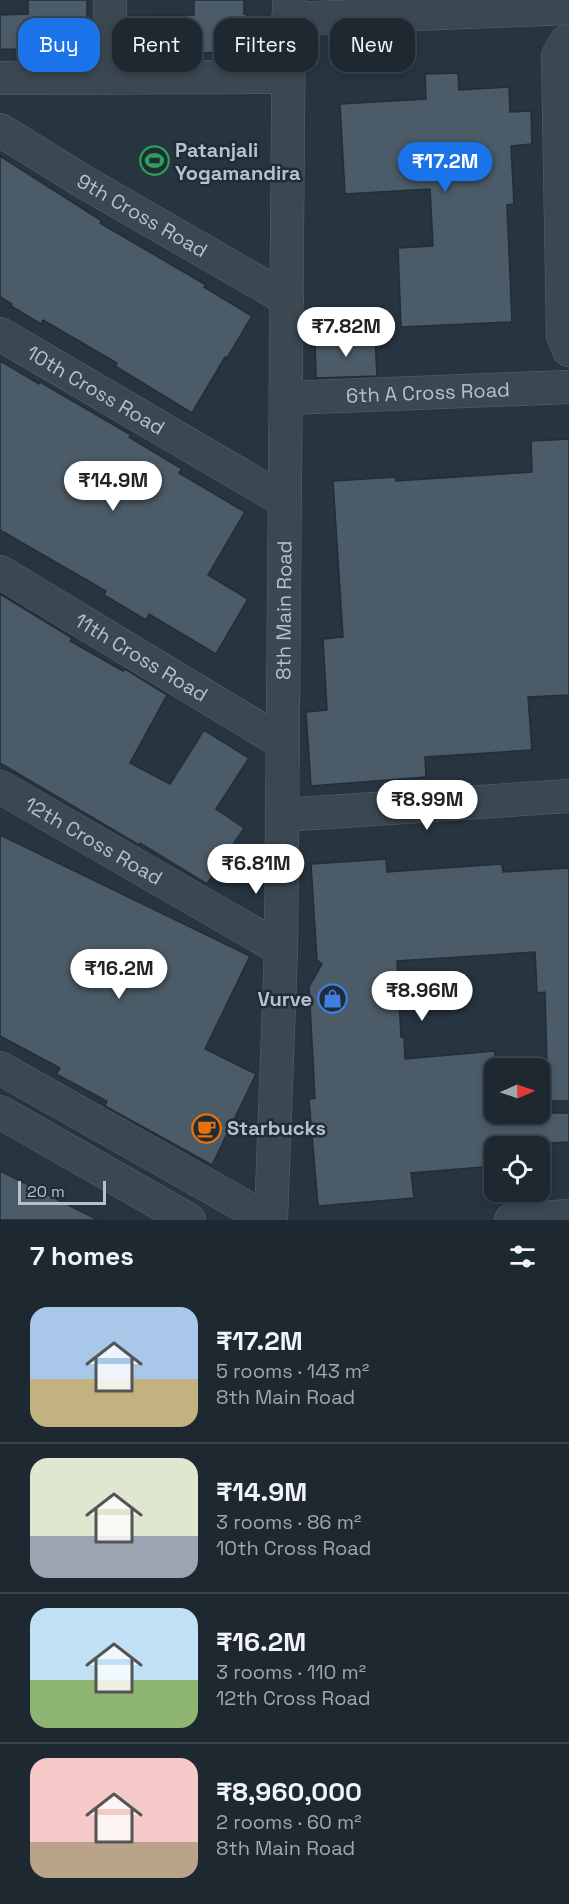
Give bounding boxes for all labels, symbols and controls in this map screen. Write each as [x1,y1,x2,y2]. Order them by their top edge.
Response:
chip: Buy [18,18,100,72]
chip: Rent [112,18,202,72]
chip: Filters [214,18,318,72]
chip: New [330,18,415,72]
place label: Patanjali Yogamandira [175,137,301,186]
pin: ₹17.2M [396,142,494,193]
sports icon: Patanjali Yogamandira [138,145,170,177]
text: ₹17.2M [412,148,478,174]
street label: 9th Cross Road [72,168,212,263]
pin: ₹7.82M [297,307,395,358]
text: ₹7.82M [311,313,381,339]
street label: 10th Cross Road [22,340,169,441]
street label: 6th A Cross Road [346,376,510,409]
pin: ₹14.9M [64,461,162,512]
text: ₹14.9M [78,467,148,493]
street label: 8th Main Road [270,540,297,680]
street label: 11th Cross Road [70,607,213,708]
pin: ₹8.99M [378,780,476,831]
text: ₹8.99M [391,786,463,812]
street label: 12th Cross Road [20,791,167,891]
pin: ₹6.81M [207,844,305,895]
text: ₹6.81M [221,850,291,876]
pin: ₹16.2M [70,949,168,1000]
text: ₹16.2M [84,955,154,981]
pin: ₹8.96M [373,971,471,1022]
text: ₹8.96M [386,977,458,1003]
shop icon: Vurve [317,983,349,1015]
place label: Vurve [257,986,312,1012]
north arrow [484,1058,550,1124]
map controls [484,1058,550,1202]
cafe icon: Starbucks [190,1112,222,1144]
place label: Starbucks [227,1115,326,1141]
button: locate [484,1136,550,1202]
scale bar [18,1178,106,1206]
text: 20 m [27,1181,65,1202]
text: 7 homes [30,1239,134,1273]
icon: filters [506,1240,539,1273]
text: ₹17.2M [216,1324,303,1358]
icon: home [78,1331,150,1403]
text: 5 rooms · 143 m² [216,1358,369,1384]
text: 8th Main Road [216,1384,355,1410]
text: ₹14.9M [216,1475,307,1509]
icon: home [78,1482,150,1554]
text: 3 rooms · 86 m² [216,1509,361,1535]
text: 10th Cross Road [216,1535,371,1561]
text: ₹16.2M [216,1625,306,1659]
icon: home [78,1632,150,1704]
text: 3 rooms · 110 m² [216,1659,366,1685]
text: 12th Cross Road [216,1685,371,1711]
text: ₹8,960,000 [216,1775,362,1809]
icon: home [78,1782,150,1854]
text: 2 rooms · 60 m² [216,1809,362,1835]
text: 8th Main Road [216,1835,355,1861]

